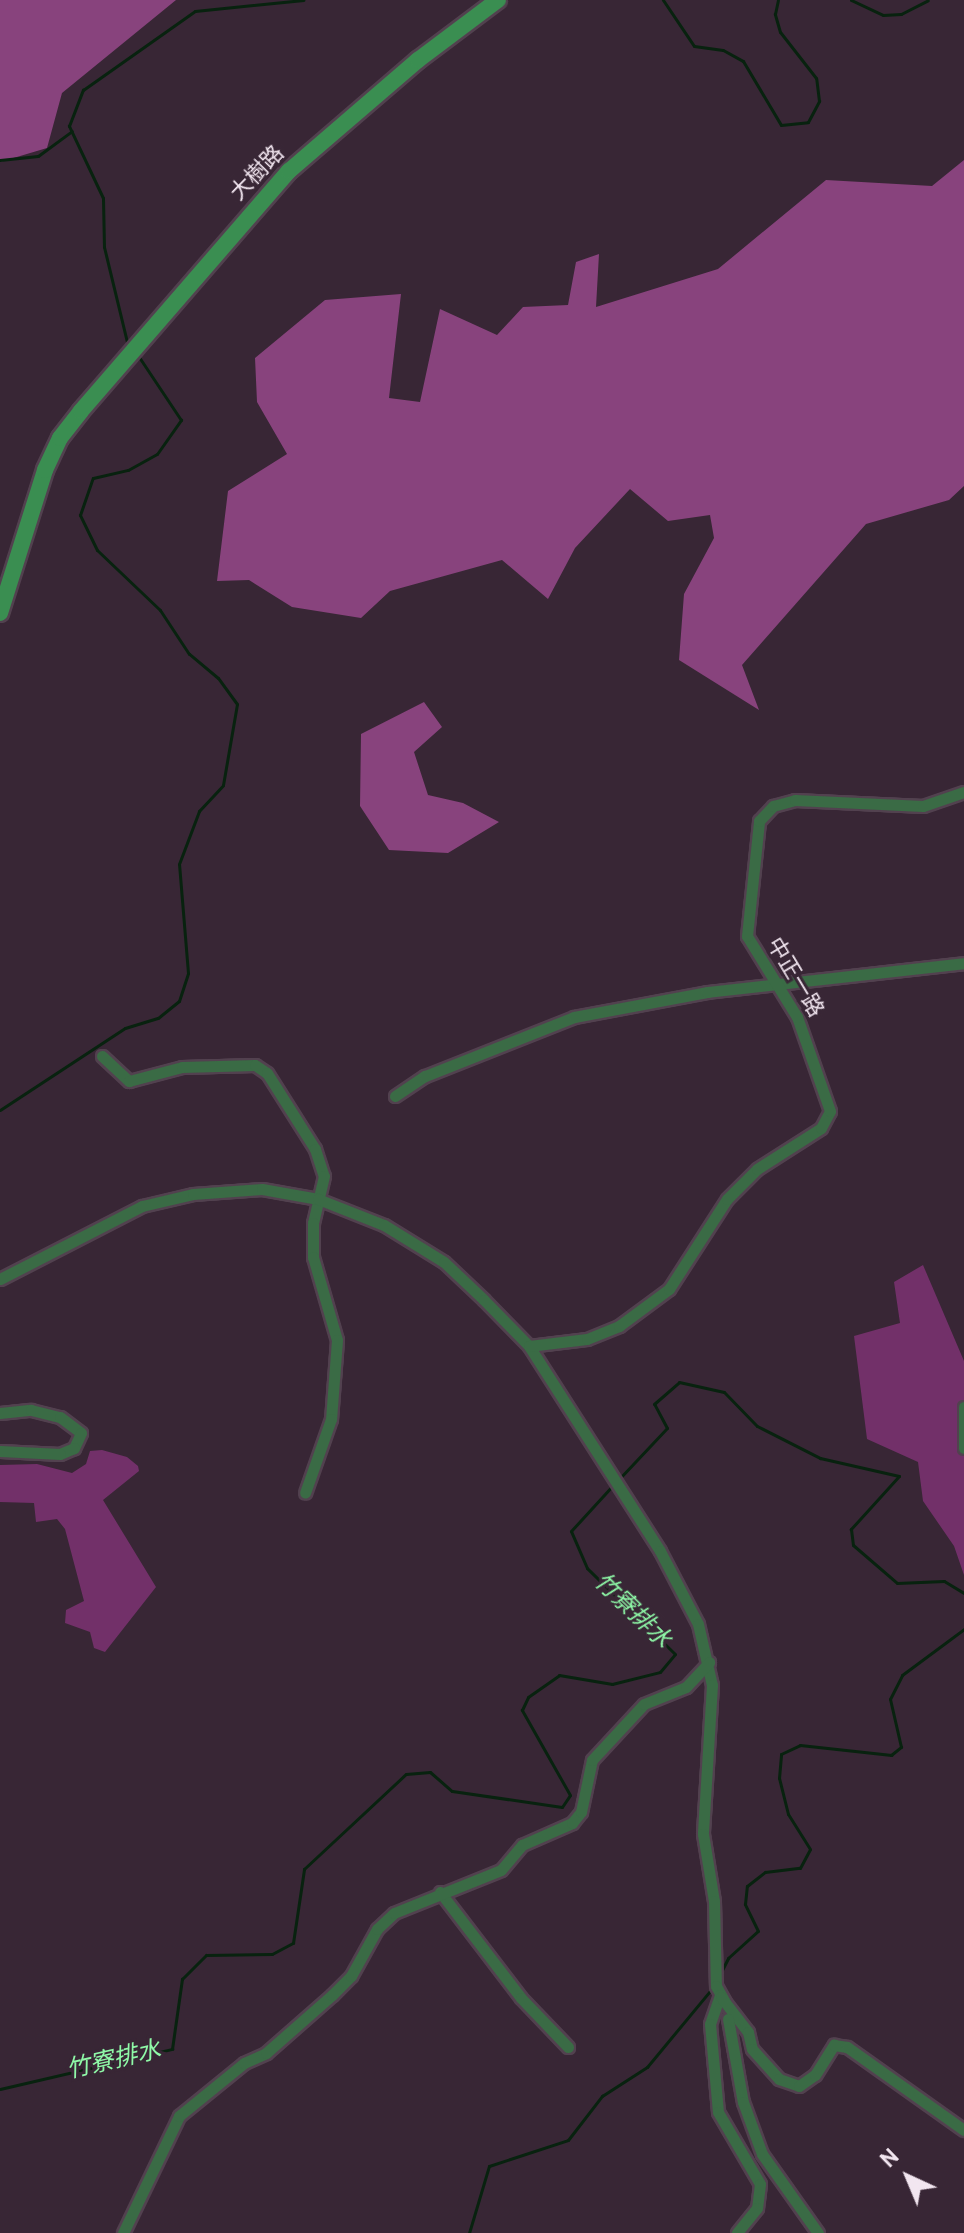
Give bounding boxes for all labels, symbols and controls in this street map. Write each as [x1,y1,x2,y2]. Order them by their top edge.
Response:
street label: 大樹路 [226,141,290,207]
street label: 中正一路 [760,933,828,1023]
water label: 竹寮排水 [586,1568,676,1656]
water label: 竹寮排水 [64,2037,164,2087]
north arrow [868,2137,948,2217]
text: N [876,2144,906,2175]

